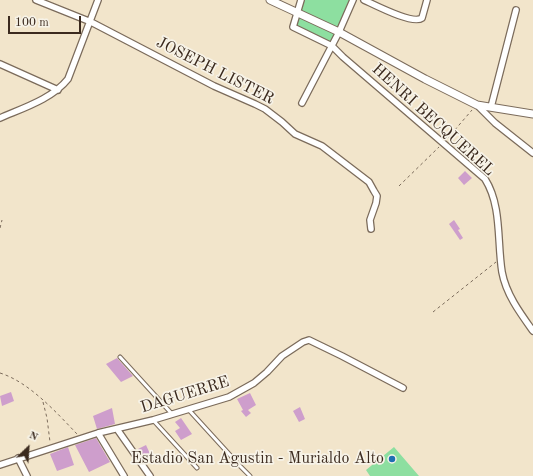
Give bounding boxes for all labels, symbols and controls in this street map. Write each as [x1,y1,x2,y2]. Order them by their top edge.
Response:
scale bar [10,8,83,34]
text: 100 m [15,17,49,29]
street label: JOSEPH LISTER [153,33,277,109]
street label: HENRI BECQUEREL [368,60,498,180]
street label: DAGUERRE [138,372,232,418]
north arrow [8,428,48,468]
text: N [27,430,39,443]
place label: Estadio San Agustin - Murialdo Alto [131,449,384,469]
marker: Estadio San Agustin - Murialdo Alto [387,454,397,464]

